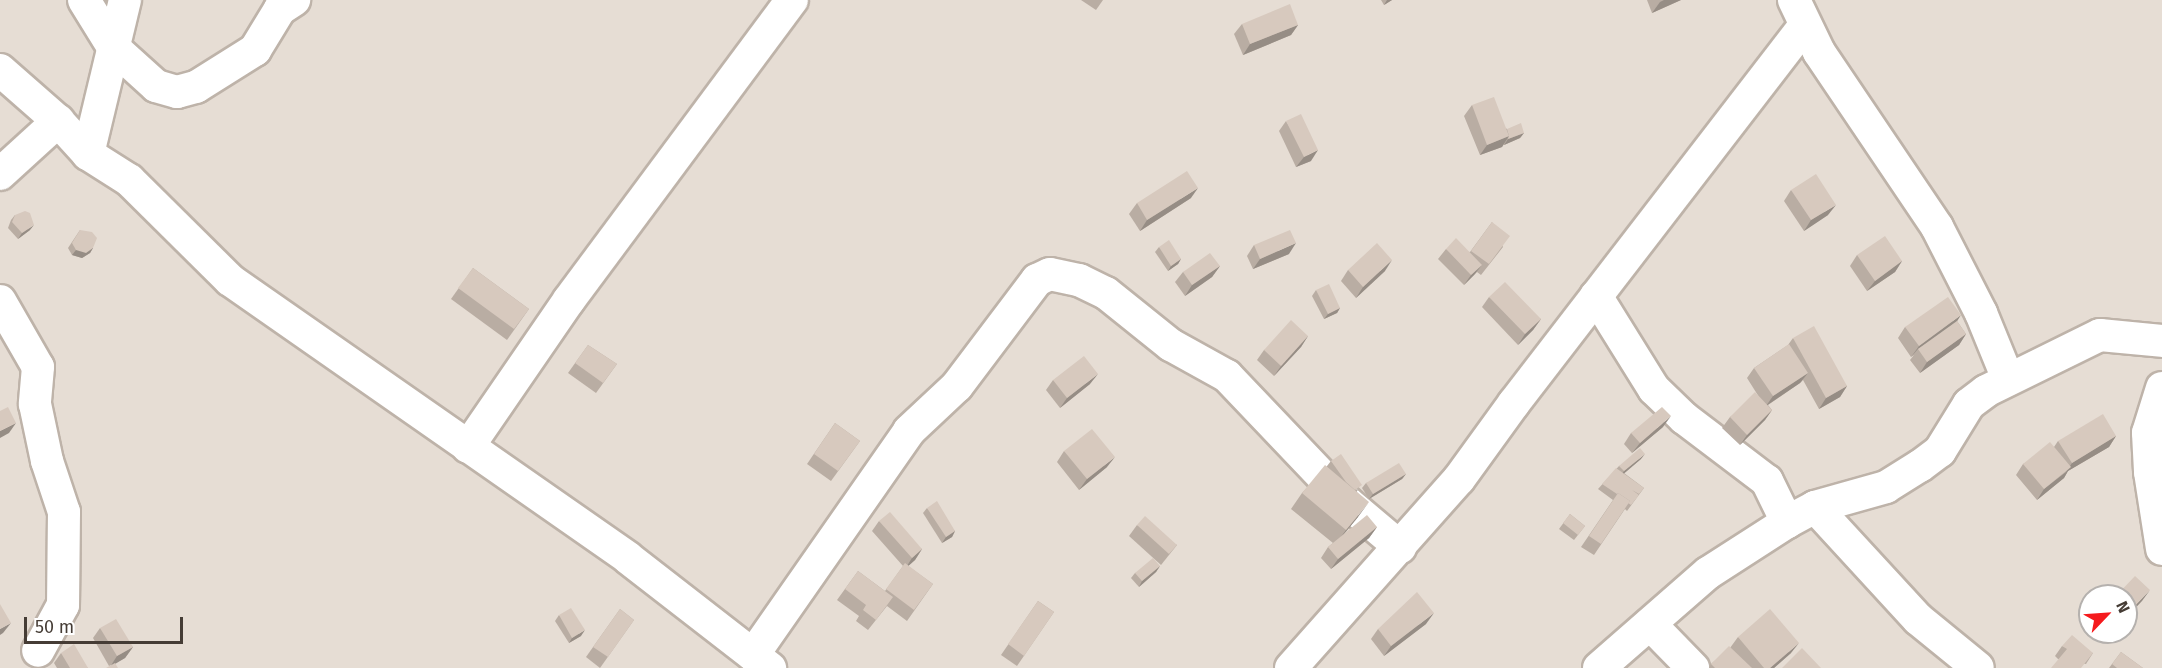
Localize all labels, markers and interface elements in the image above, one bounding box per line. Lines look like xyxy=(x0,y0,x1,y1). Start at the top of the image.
north arrow xyxy=(2078,584,2138,644)
text: N xyxy=(2112,598,2134,616)
scale bar xyxy=(27,605,186,643)
text: 50 m xyxy=(35,616,74,638)

